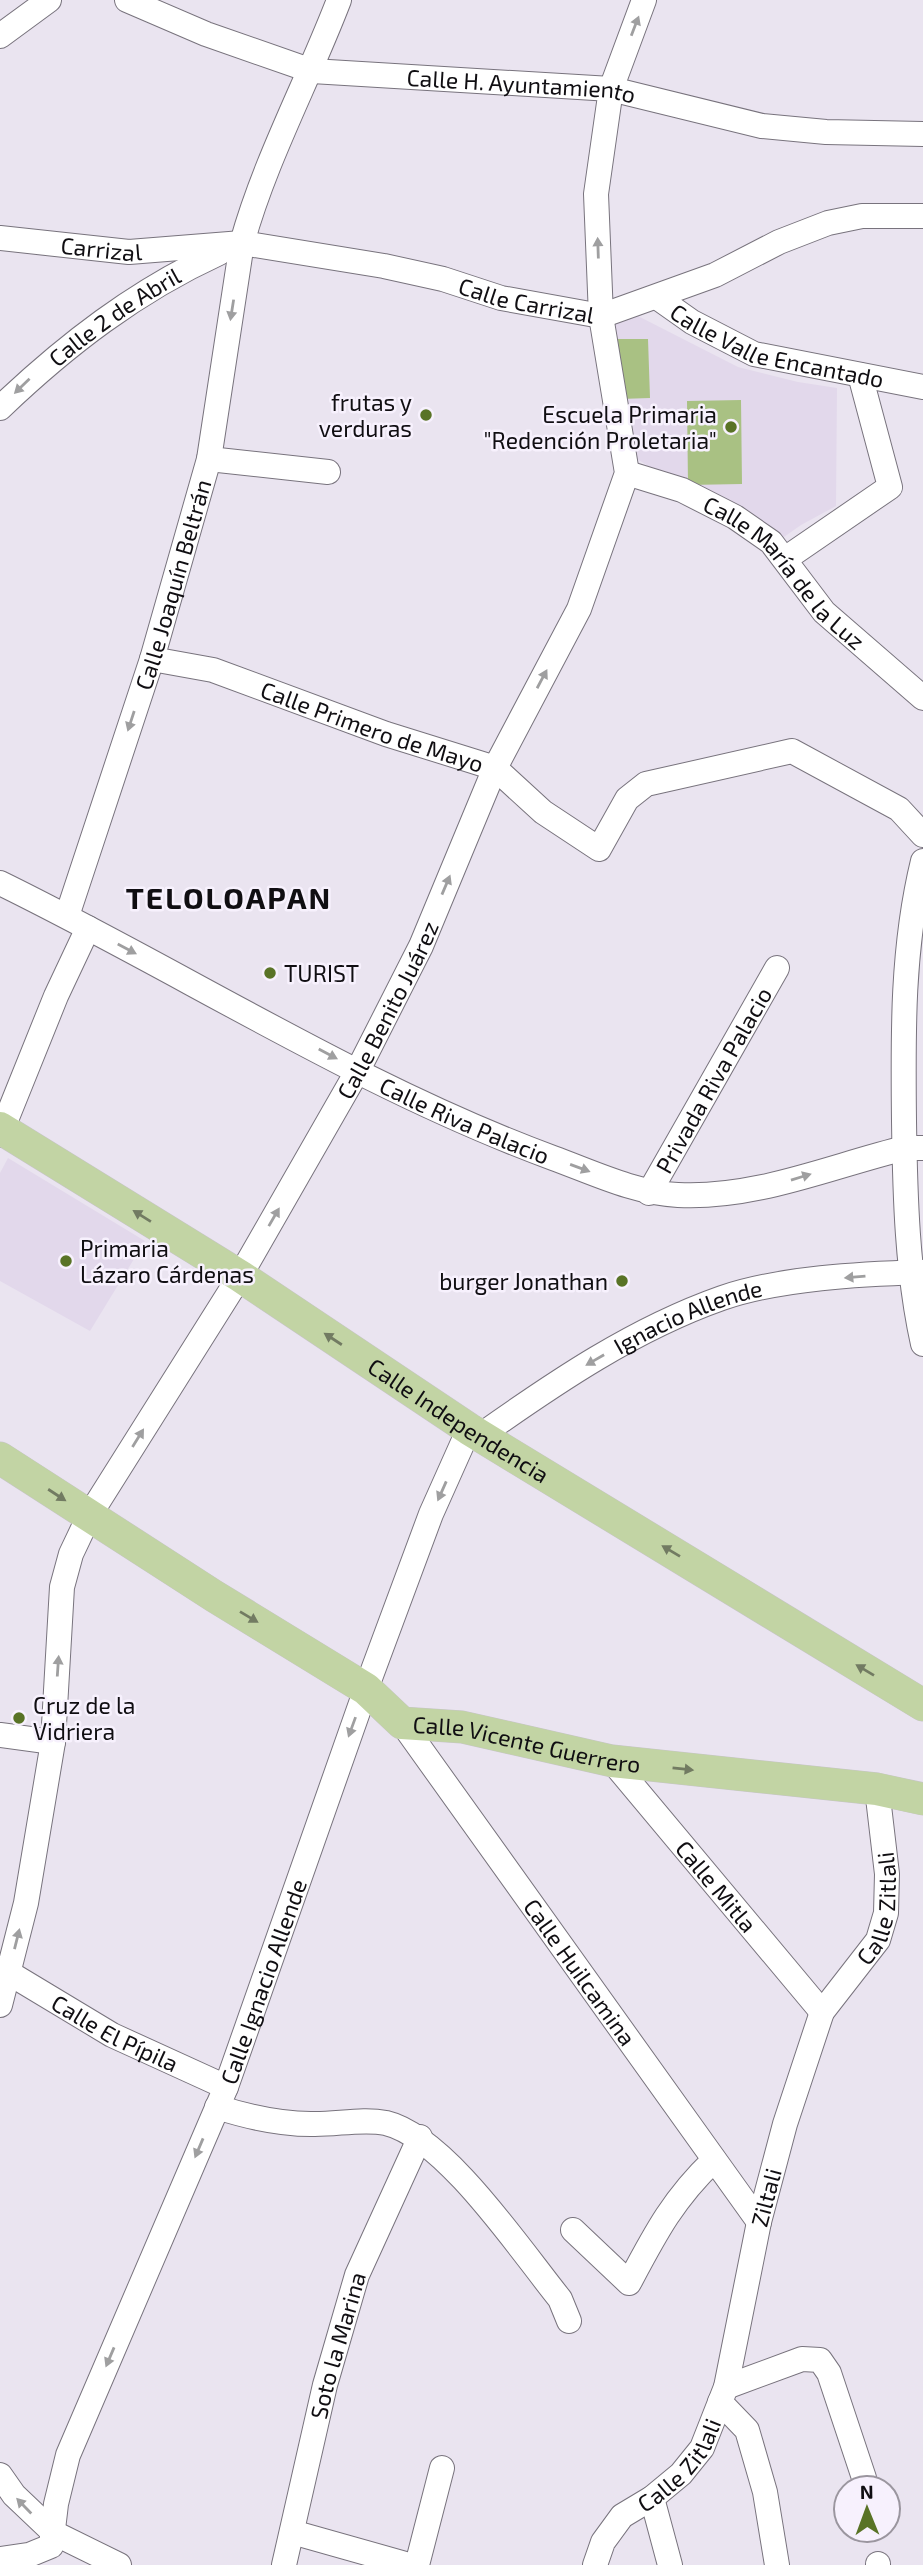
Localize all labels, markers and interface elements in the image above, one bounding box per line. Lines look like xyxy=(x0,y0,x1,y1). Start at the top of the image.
one-way arrow xyxy=(629,16,640,37)
street label: Calle H. Ayuntamiento xyxy=(406,63,639,109)
street label: Carrizal xyxy=(60,231,143,267)
one-way arrow xyxy=(592,237,604,259)
street label: Calle 2 de Abril xyxy=(43,261,185,372)
street label: Calle Carrizal xyxy=(455,271,597,329)
street label: Calle Valle Encantado xyxy=(665,297,886,393)
one-way arrow xyxy=(226,299,237,321)
one-way arrow xyxy=(14,378,31,394)
place label: frutas y verduras xyxy=(319,388,412,442)
place label: Escuela Primaria "Redención Proletaria" xyxy=(483,400,717,454)
marker: frutas y verduras xyxy=(418,407,434,423)
marker: Escuela Primaria "Redención Proletaria" xyxy=(723,419,739,435)
street label: Calle Joaquín Beltrán xyxy=(129,476,217,693)
street label: Calle María de la Luz xyxy=(699,489,871,655)
one-way arrow xyxy=(536,669,548,689)
street label: Calle Primero de Mayo xyxy=(257,675,487,778)
one-way arrow xyxy=(126,710,136,731)
one-way arrow xyxy=(440,875,452,895)
district label: TELOLOAPAN xyxy=(126,879,332,915)
street label: Calle Benito Juárez xyxy=(331,917,444,1104)
one-way arrow xyxy=(117,943,137,954)
place label: TURIST xyxy=(284,959,359,987)
marker: TURIST xyxy=(262,965,278,981)
street label: Privada Riva Palacio xyxy=(649,982,777,1178)
one-way arrow xyxy=(318,1049,338,1060)
street label: Calle Riva Palacio xyxy=(375,1071,553,1169)
one-way arrow xyxy=(569,1162,590,1173)
one-way arrow xyxy=(791,1171,812,1182)
one-way arrow xyxy=(267,1207,279,1227)
one-way arrow xyxy=(132,1209,151,1222)
place label: Primaria Lázaro Cárdenas xyxy=(80,1234,254,1288)
marker: Primaria Lázaro Cárdenas xyxy=(58,1253,74,1269)
place label: burger Jonathan xyxy=(439,1267,608,1295)
one-way arrow xyxy=(844,1272,866,1283)
marker: burger Jonathan xyxy=(614,1273,630,1289)
street label: Ignacio Allende xyxy=(609,1274,765,1360)
one-way arrow xyxy=(323,1333,342,1346)
street label: Calle Independencia xyxy=(363,1352,554,1488)
one-way arrow xyxy=(585,1354,604,1366)
one-way arrow xyxy=(132,1428,145,1447)
one-way arrow xyxy=(436,1481,447,1502)
one-way arrow xyxy=(48,1488,66,1502)
one-way arrow xyxy=(661,1545,680,1558)
one-way arrow xyxy=(239,1611,259,1624)
one-way arrow xyxy=(53,1655,64,1677)
one-way arrow xyxy=(855,1663,874,1676)
place label: Cruz de la Vidriera xyxy=(33,1691,135,1745)
marker: Cruz de la Vidriera xyxy=(11,1710,27,1726)
street label: Calle Vicente Guerrero xyxy=(412,1710,642,1778)
one-way arrow xyxy=(346,1716,357,1737)
one-way arrow xyxy=(673,1763,695,1774)
street label: Calle Mitla xyxy=(670,1834,763,1938)
street label: Calle Zitlali xyxy=(850,1850,901,1970)
street label: Calle Ignacio Allende xyxy=(214,1875,312,2088)
street label: Calle Huilcamina xyxy=(518,1893,642,2051)
one-way arrow xyxy=(12,1928,23,1950)
street label: Calle El Pípila xyxy=(47,1988,183,2077)
one-way arrow xyxy=(193,2138,205,2158)
street label: Ziltali xyxy=(744,2165,787,2230)
street label: Soto la Marina xyxy=(304,2269,371,2422)
one-way arrow xyxy=(104,2347,115,2368)
street label: Calle Zitlali xyxy=(632,2414,726,2518)
north arrow xyxy=(832,2474,902,2544)
text: N xyxy=(860,2480,874,2503)
one-way arrow xyxy=(17,2498,33,2515)

